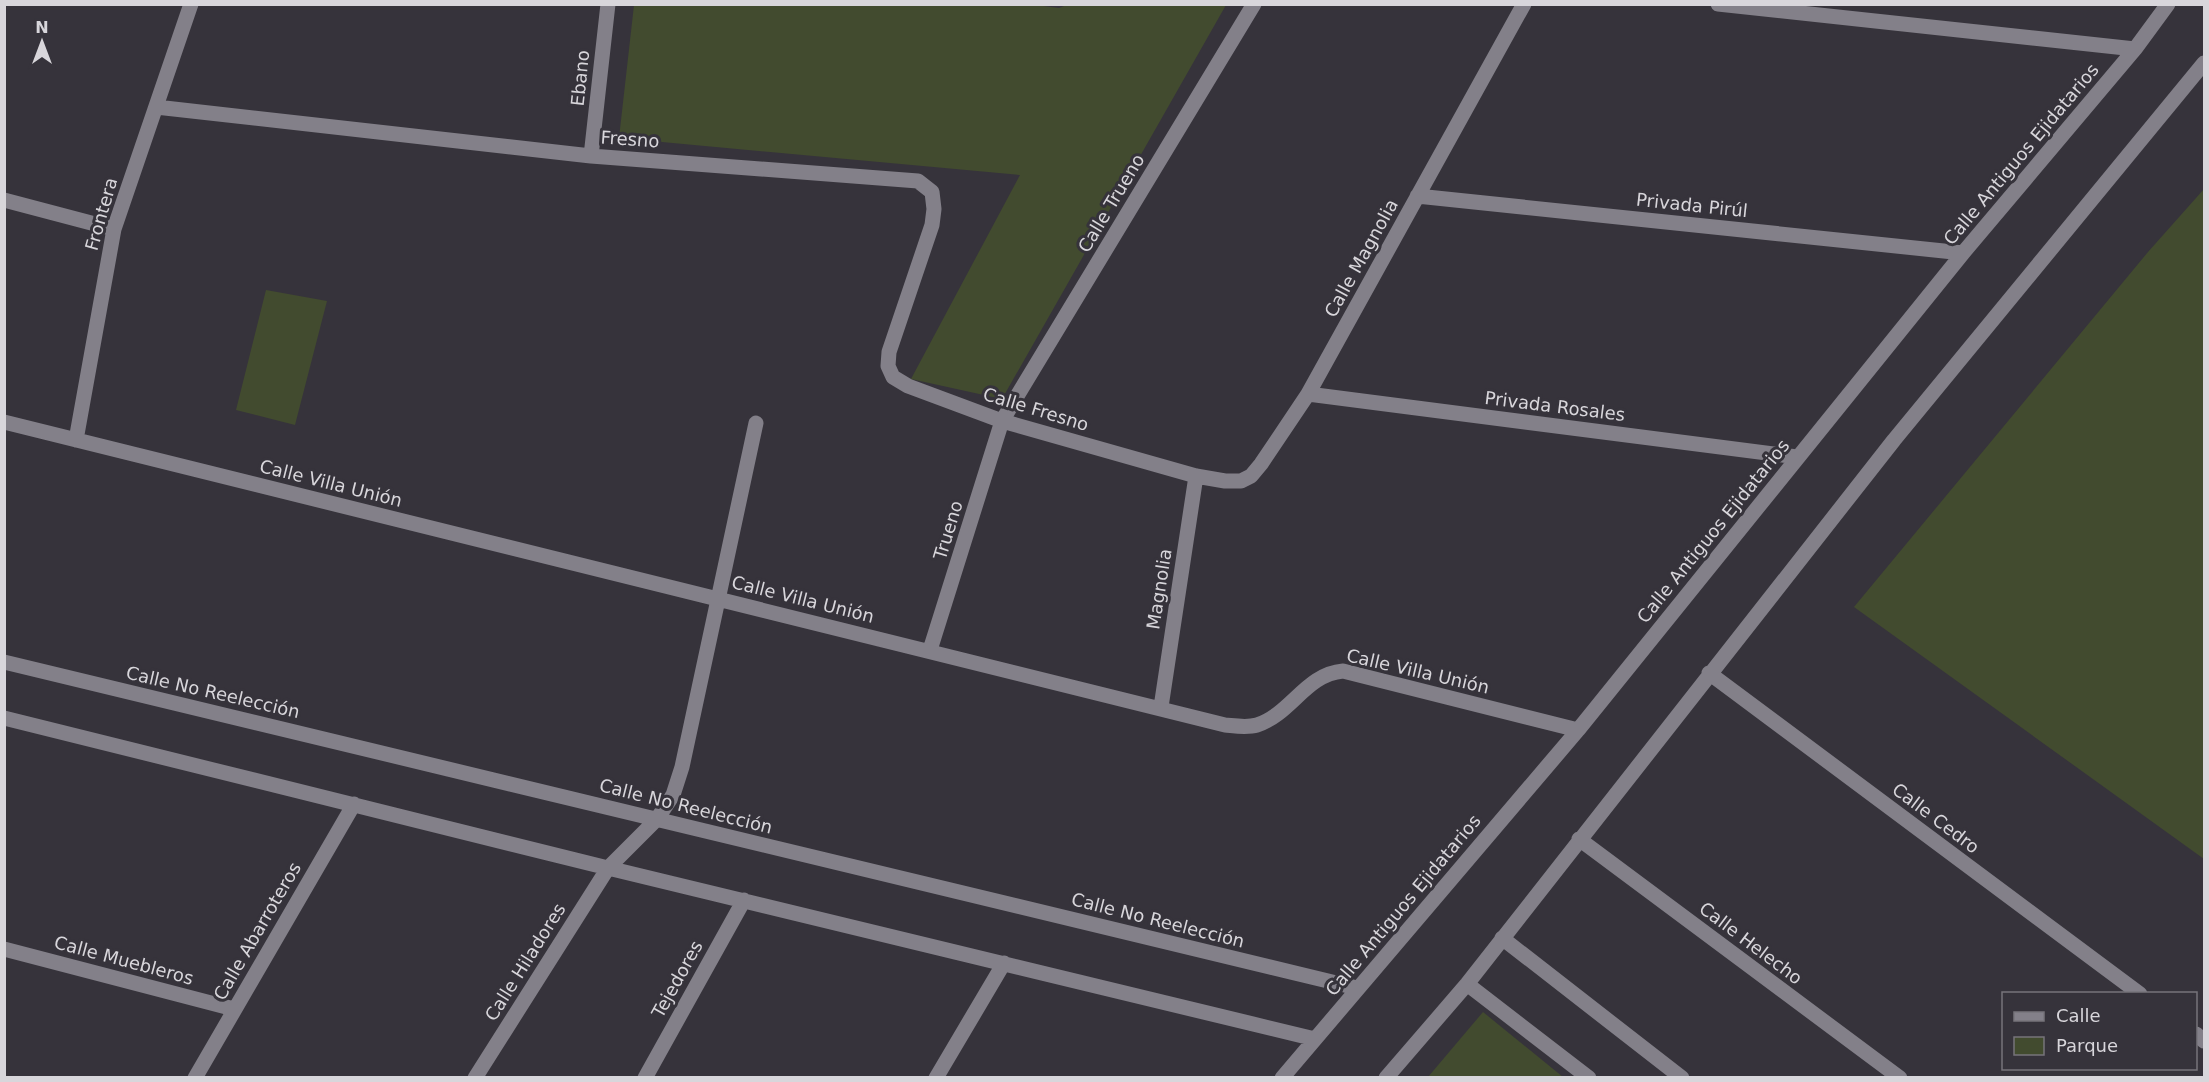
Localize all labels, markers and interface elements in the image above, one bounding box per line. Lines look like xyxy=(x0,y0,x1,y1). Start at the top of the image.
north arrow xyxy=(12,12,72,72)
text: N xyxy=(35,18,49,37)
street label: Ebano xyxy=(567,49,593,107)
street label: Calle Antiguos Ejidatarios xyxy=(1939,59,2103,249)
street label: Fresno xyxy=(600,126,660,152)
street label: Calle Trueno xyxy=(1073,150,1149,256)
street label: Frontera xyxy=(81,175,121,253)
street label: Privada Pirúl xyxy=(1635,189,1749,221)
street label: Calle Magnolia xyxy=(1320,195,1402,321)
street label: Calle Fresno xyxy=(981,383,1091,435)
street label: Privada Rosales xyxy=(1484,387,1626,425)
street label: Calle Antiguos Ejidatarios xyxy=(1633,435,1793,627)
street label: Calle Villa Unión xyxy=(258,455,404,511)
street label: Trueno xyxy=(929,498,967,563)
street label: Magnolia xyxy=(1142,547,1176,631)
street label: Calle Villa Unión xyxy=(730,571,876,627)
street label: Calle Villa Unión xyxy=(1344,644,1492,698)
street label: Calle No Reelección xyxy=(124,662,302,722)
street label: Calle No Reelección xyxy=(597,774,775,838)
street label: Calle Cedro xyxy=(1888,778,1984,858)
street label: Calle Antiguos Ejidatarios xyxy=(1321,810,1485,1000)
street label: Calle Abarroteros xyxy=(209,858,305,1004)
street label: Calle No Reelección xyxy=(1069,888,1247,952)
street label: Calle Helecho xyxy=(1695,897,1807,989)
street label: Calle Hiladores xyxy=(480,899,570,1025)
street label: Calle Muebleros xyxy=(52,931,196,989)
street label: Tejedores xyxy=(647,937,707,1022)
legend xyxy=(2002,992,2197,1070)
text: Calle xyxy=(2056,1005,2101,1026)
text: Parque xyxy=(2056,1035,2118,1056)

